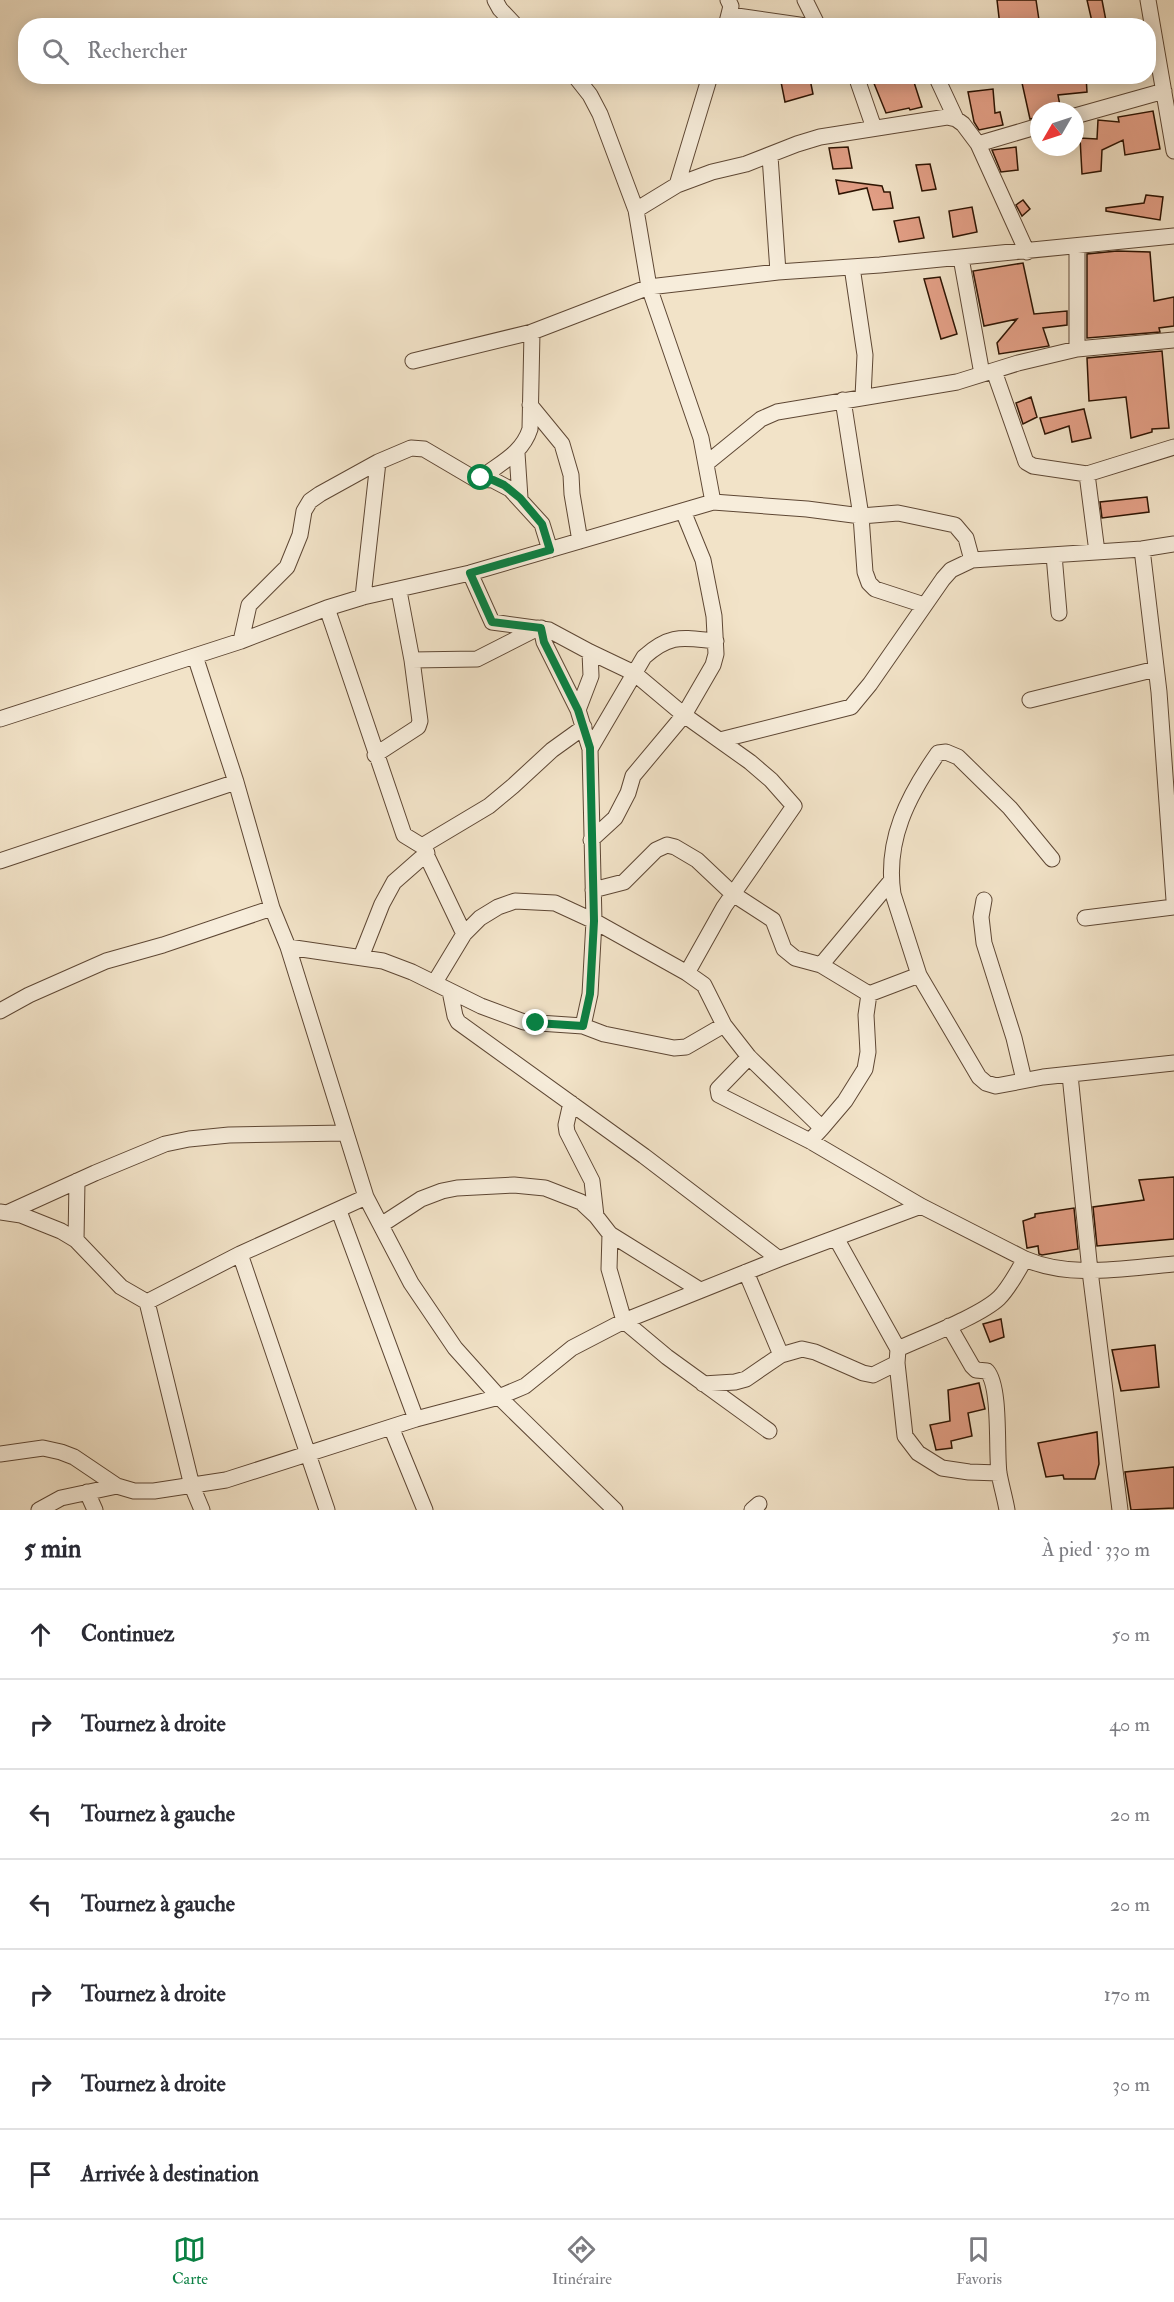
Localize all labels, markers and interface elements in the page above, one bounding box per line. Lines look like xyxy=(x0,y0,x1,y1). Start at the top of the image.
search box xyxy=(18,18,1156,84)
icon: search xyxy=(39,35,72,68)
text: Rechercher xyxy=(87,37,187,65)
north arrow xyxy=(1030,102,1084,156)
route start xyxy=(467,464,493,490)
route end xyxy=(522,1009,548,1035)
text: 5 min xyxy=(24,1533,81,1565)
text: À pied · 330 m xyxy=(1042,1537,1150,1562)
icon: ahead xyxy=(24,1618,57,1651)
text: Continuez xyxy=(81,1620,174,1648)
text: 50 m xyxy=(1111,1622,1150,1647)
icon: right xyxy=(24,1708,57,1741)
text: Tournez à droite xyxy=(81,1710,226,1738)
text: 40 m xyxy=(1109,1712,1150,1737)
icon: left xyxy=(24,1798,57,1831)
text: Tournez à gauche xyxy=(81,1800,235,1828)
text: 20 m xyxy=(1110,1802,1150,1827)
icon: left xyxy=(24,1888,57,1921)
text: Tournez à gauche xyxy=(81,1890,235,1918)
text: 20 m xyxy=(1110,1892,1150,1917)
icon: right xyxy=(24,1978,57,2011)
text: Tournez à droite xyxy=(81,1980,226,2008)
text: 170 m xyxy=(1104,1982,1150,2007)
icon: right xyxy=(24,2068,57,2101)
text: Tournez à droite xyxy=(81,2070,226,2098)
text: 30 m xyxy=(1112,2072,1150,2097)
icon: arrive xyxy=(24,2158,57,2191)
text: Arrivée à destination xyxy=(81,2160,259,2188)
tab: Carte xyxy=(172,2233,208,2289)
tab: Itinéraire xyxy=(552,2233,612,2289)
tab: Favoris xyxy=(956,2233,1002,2289)

